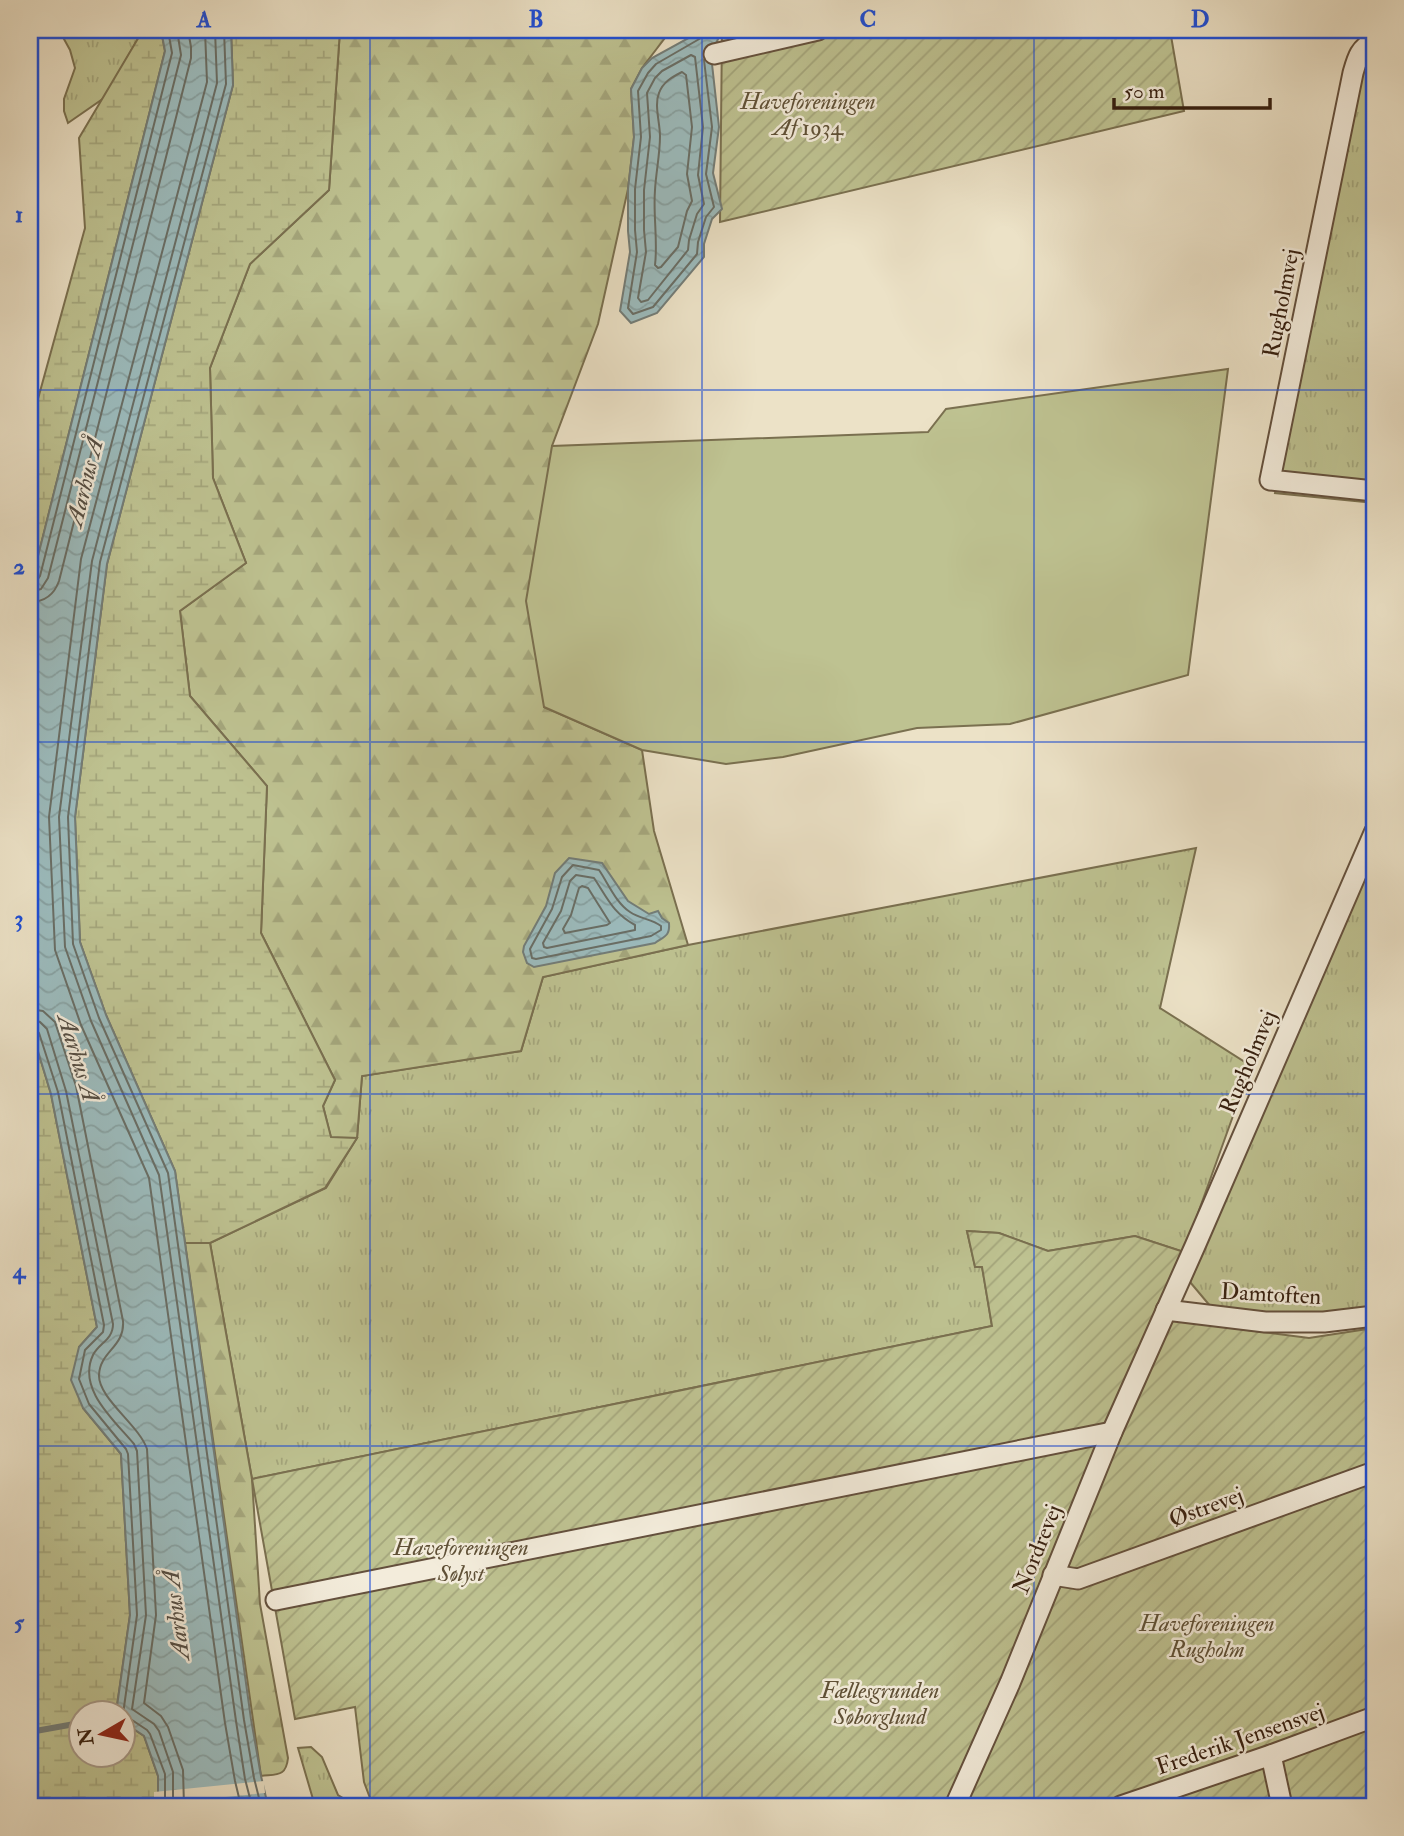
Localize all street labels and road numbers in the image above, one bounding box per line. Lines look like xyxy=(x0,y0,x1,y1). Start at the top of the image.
street label: Rugholmvej xyxy=(1256,246,1306,360)
street label: Rugholmvej xyxy=(1213,1005,1283,1119)
street label: Damtoften xyxy=(1220,1277,1322,1311)
street label: Østrevej xyxy=(1165,1480,1247,1534)
street label: Nordrevej xyxy=(1006,1500,1068,1598)
street label: Frederik Jensensvej xyxy=(1152,1697,1328,1781)

